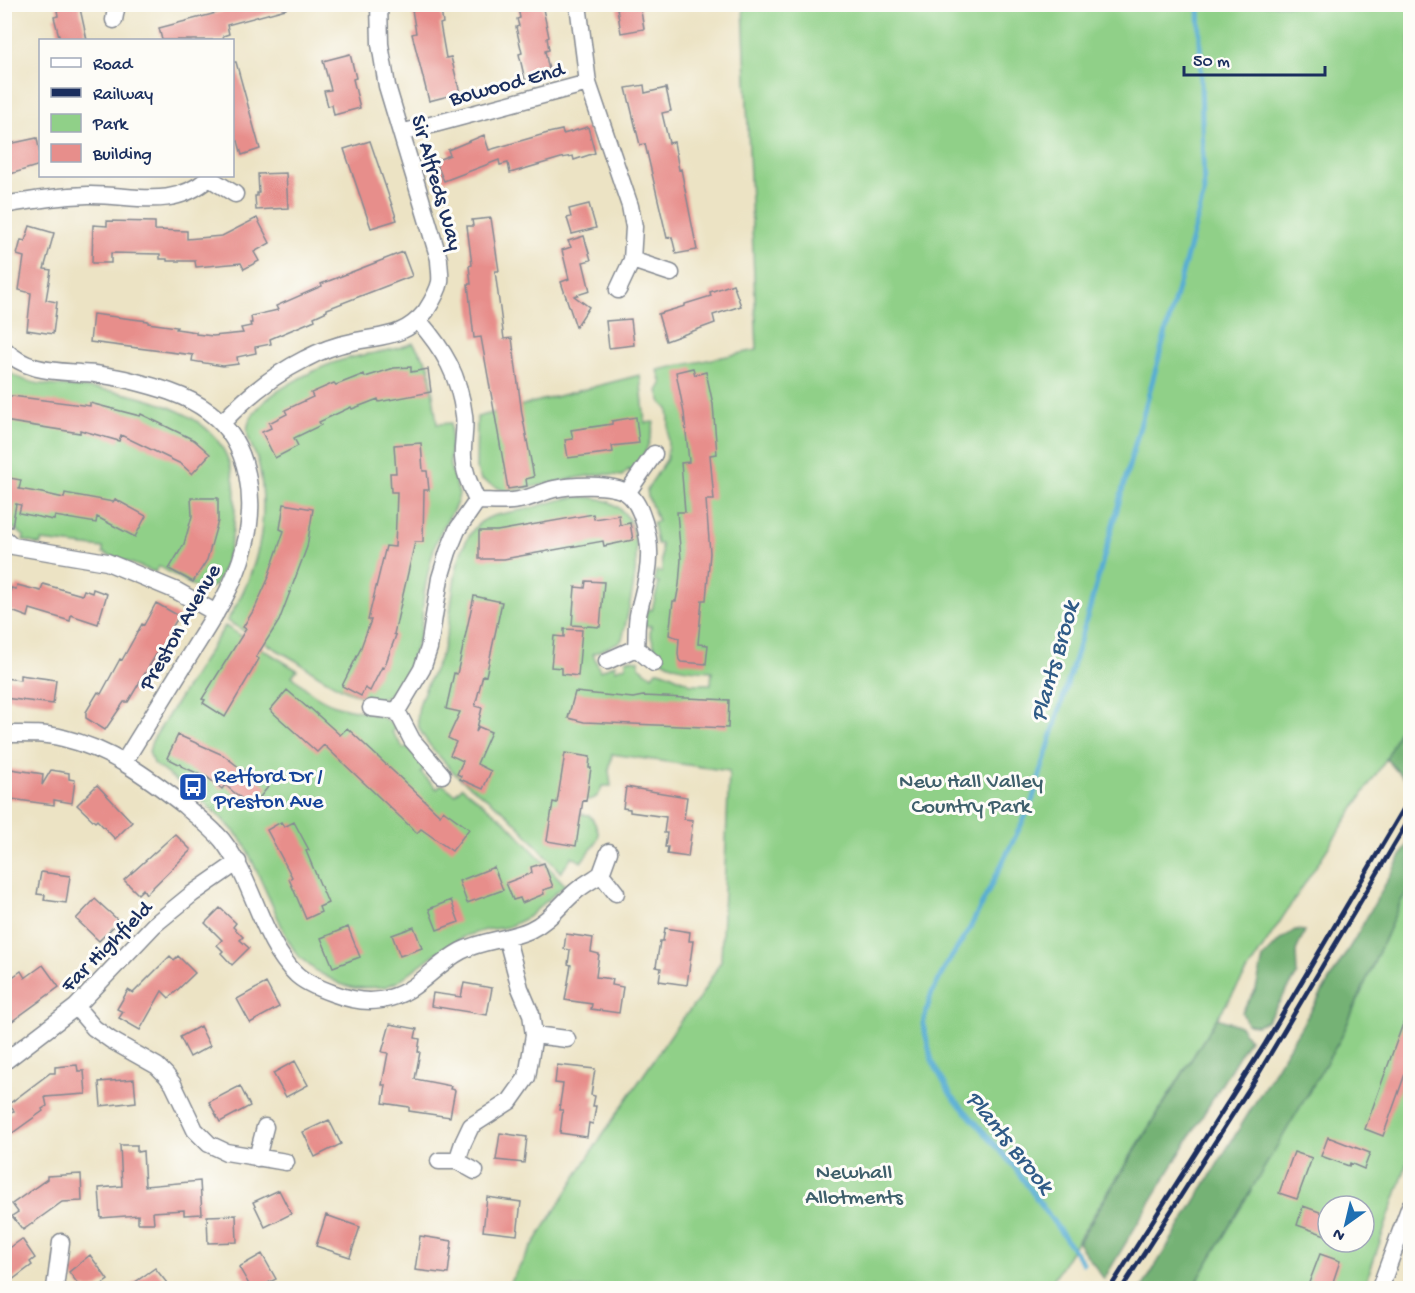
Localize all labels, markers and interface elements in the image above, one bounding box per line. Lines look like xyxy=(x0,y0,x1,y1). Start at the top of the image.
legend xyxy=(39,39,234,177)
scale bar xyxy=(1184,39,1325,77)
text: 50 m xyxy=(1193,52,1230,73)
text: Road xyxy=(93,55,134,76)
street label: Bowood End xyxy=(446,58,569,114)
text: Railway xyxy=(93,85,153,106)
street label: Sir Alfreds Way xyxy=(403,112,467,254)
text: Park xyxy=(92,115,129,136)
text: Building xyxy=(92,145,152,166)
street label: Preston Avenue xyxy=(134,560,228,697)
water label: Plants Brook xyxy=(1025,596,1088,726)
place label: Retford Dr / Preston Ave xyxy=(213,765,324,816)
park label: New Hall Valley Country Park xyxy=(899,770,1043,821)
bus stop icon: Retford Dr / Preston Ave xyxy=(177,771,209,803)
street label: Far Highfield xyxy=(56,895,160,1000)
water label: Plants Brook xyxy=(958,1086,1060,1202)
park label: Newhall Allotments xyxy=(805,1161,904,1212)
north arrow xyxy=(1316,1194,1376,1254)
text: N xyxy=(1329,1222,1349,1244)

